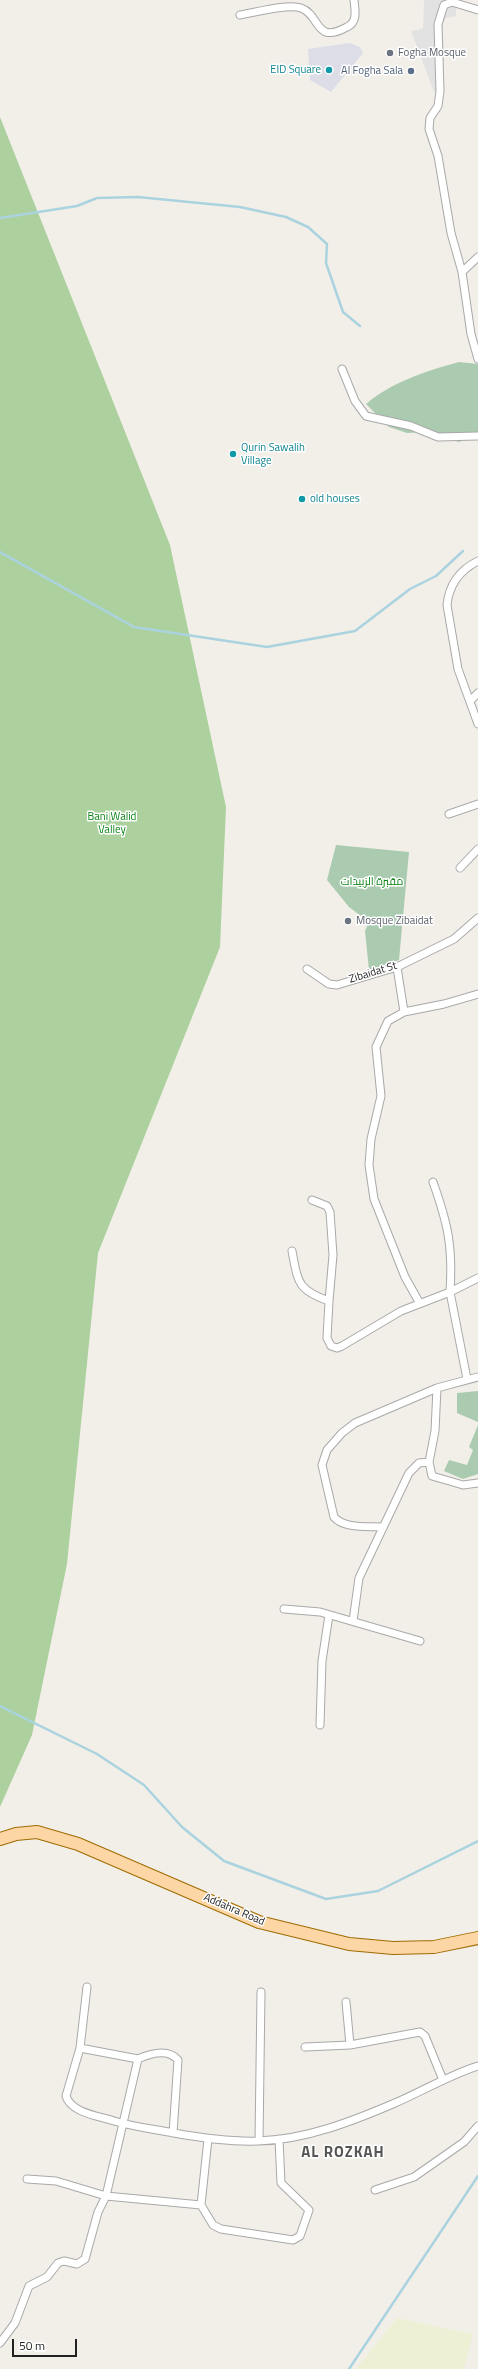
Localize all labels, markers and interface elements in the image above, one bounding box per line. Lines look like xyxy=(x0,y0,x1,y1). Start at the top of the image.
place label: Fogha Mosque xyxy=(398,46,466,60)
marker: Fogha Mosque xyxy=(385,48,395,58)
place label: EID Square xyxy=(270,63,321,77)
place label: Al Fogha Sala xyxy=(341,64,403,78)
marker: EID Square xyxy=(324,65,334,75)
marker: Al Fogha Sala xyxy=(406,66,416,76)
place label: Qurin Sawalih Village xyxy=(241,441,305,467)
marker: Qurin Sawalih Village xyxy=(228,449,238,459)
place label: old houses xyxy=(310,492,360,506)
marker: old houses xyxy=(297,494,307,504)
park label: Bani Walid Valley xyxy=(88,810,136,836)
park label: مقبرة الزبيدات xyxy=(341,875,403,889)
place label: Mosque Zibaidat xyxy=(356,914,433,928)
marker: Mosque Zibaidat xyxy=(343,916,353,926)
street label: Zibaidat St xyxy=(347,959,399,987)
street label: Addahra Road xyxy=(201,1891,267,1929)
district label: AL ROZKAH xyxy=(301,2144,385,2162)
scale bar xyxy=(14,2331,79,2357)
text: 50 m xyxy=(19,2336,45,2355)

